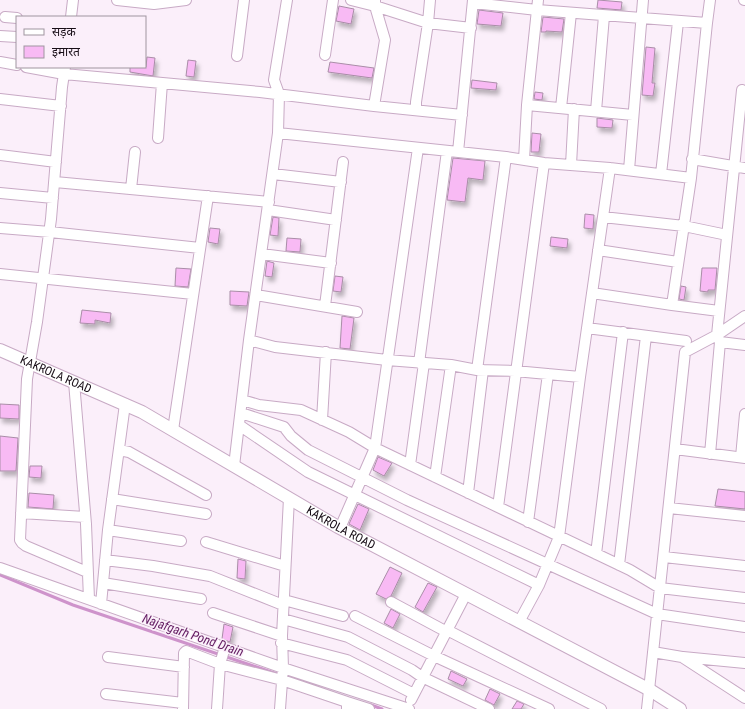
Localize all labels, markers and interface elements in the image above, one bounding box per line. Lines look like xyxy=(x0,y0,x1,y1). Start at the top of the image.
legend xyxy=(16,16,146,68)
text: सड़क xyxy=(52,25,77,39)
text: इमारत xyxy=(52,45,81,59)
street label: KAKROLA ROAD xyxy=(18,353,94,396)
street label: KAKROLA ROAD xyxy=(304,503,378,552)
water label: Najafgarh Pond Drain xyxy=(140,611,246,659)

